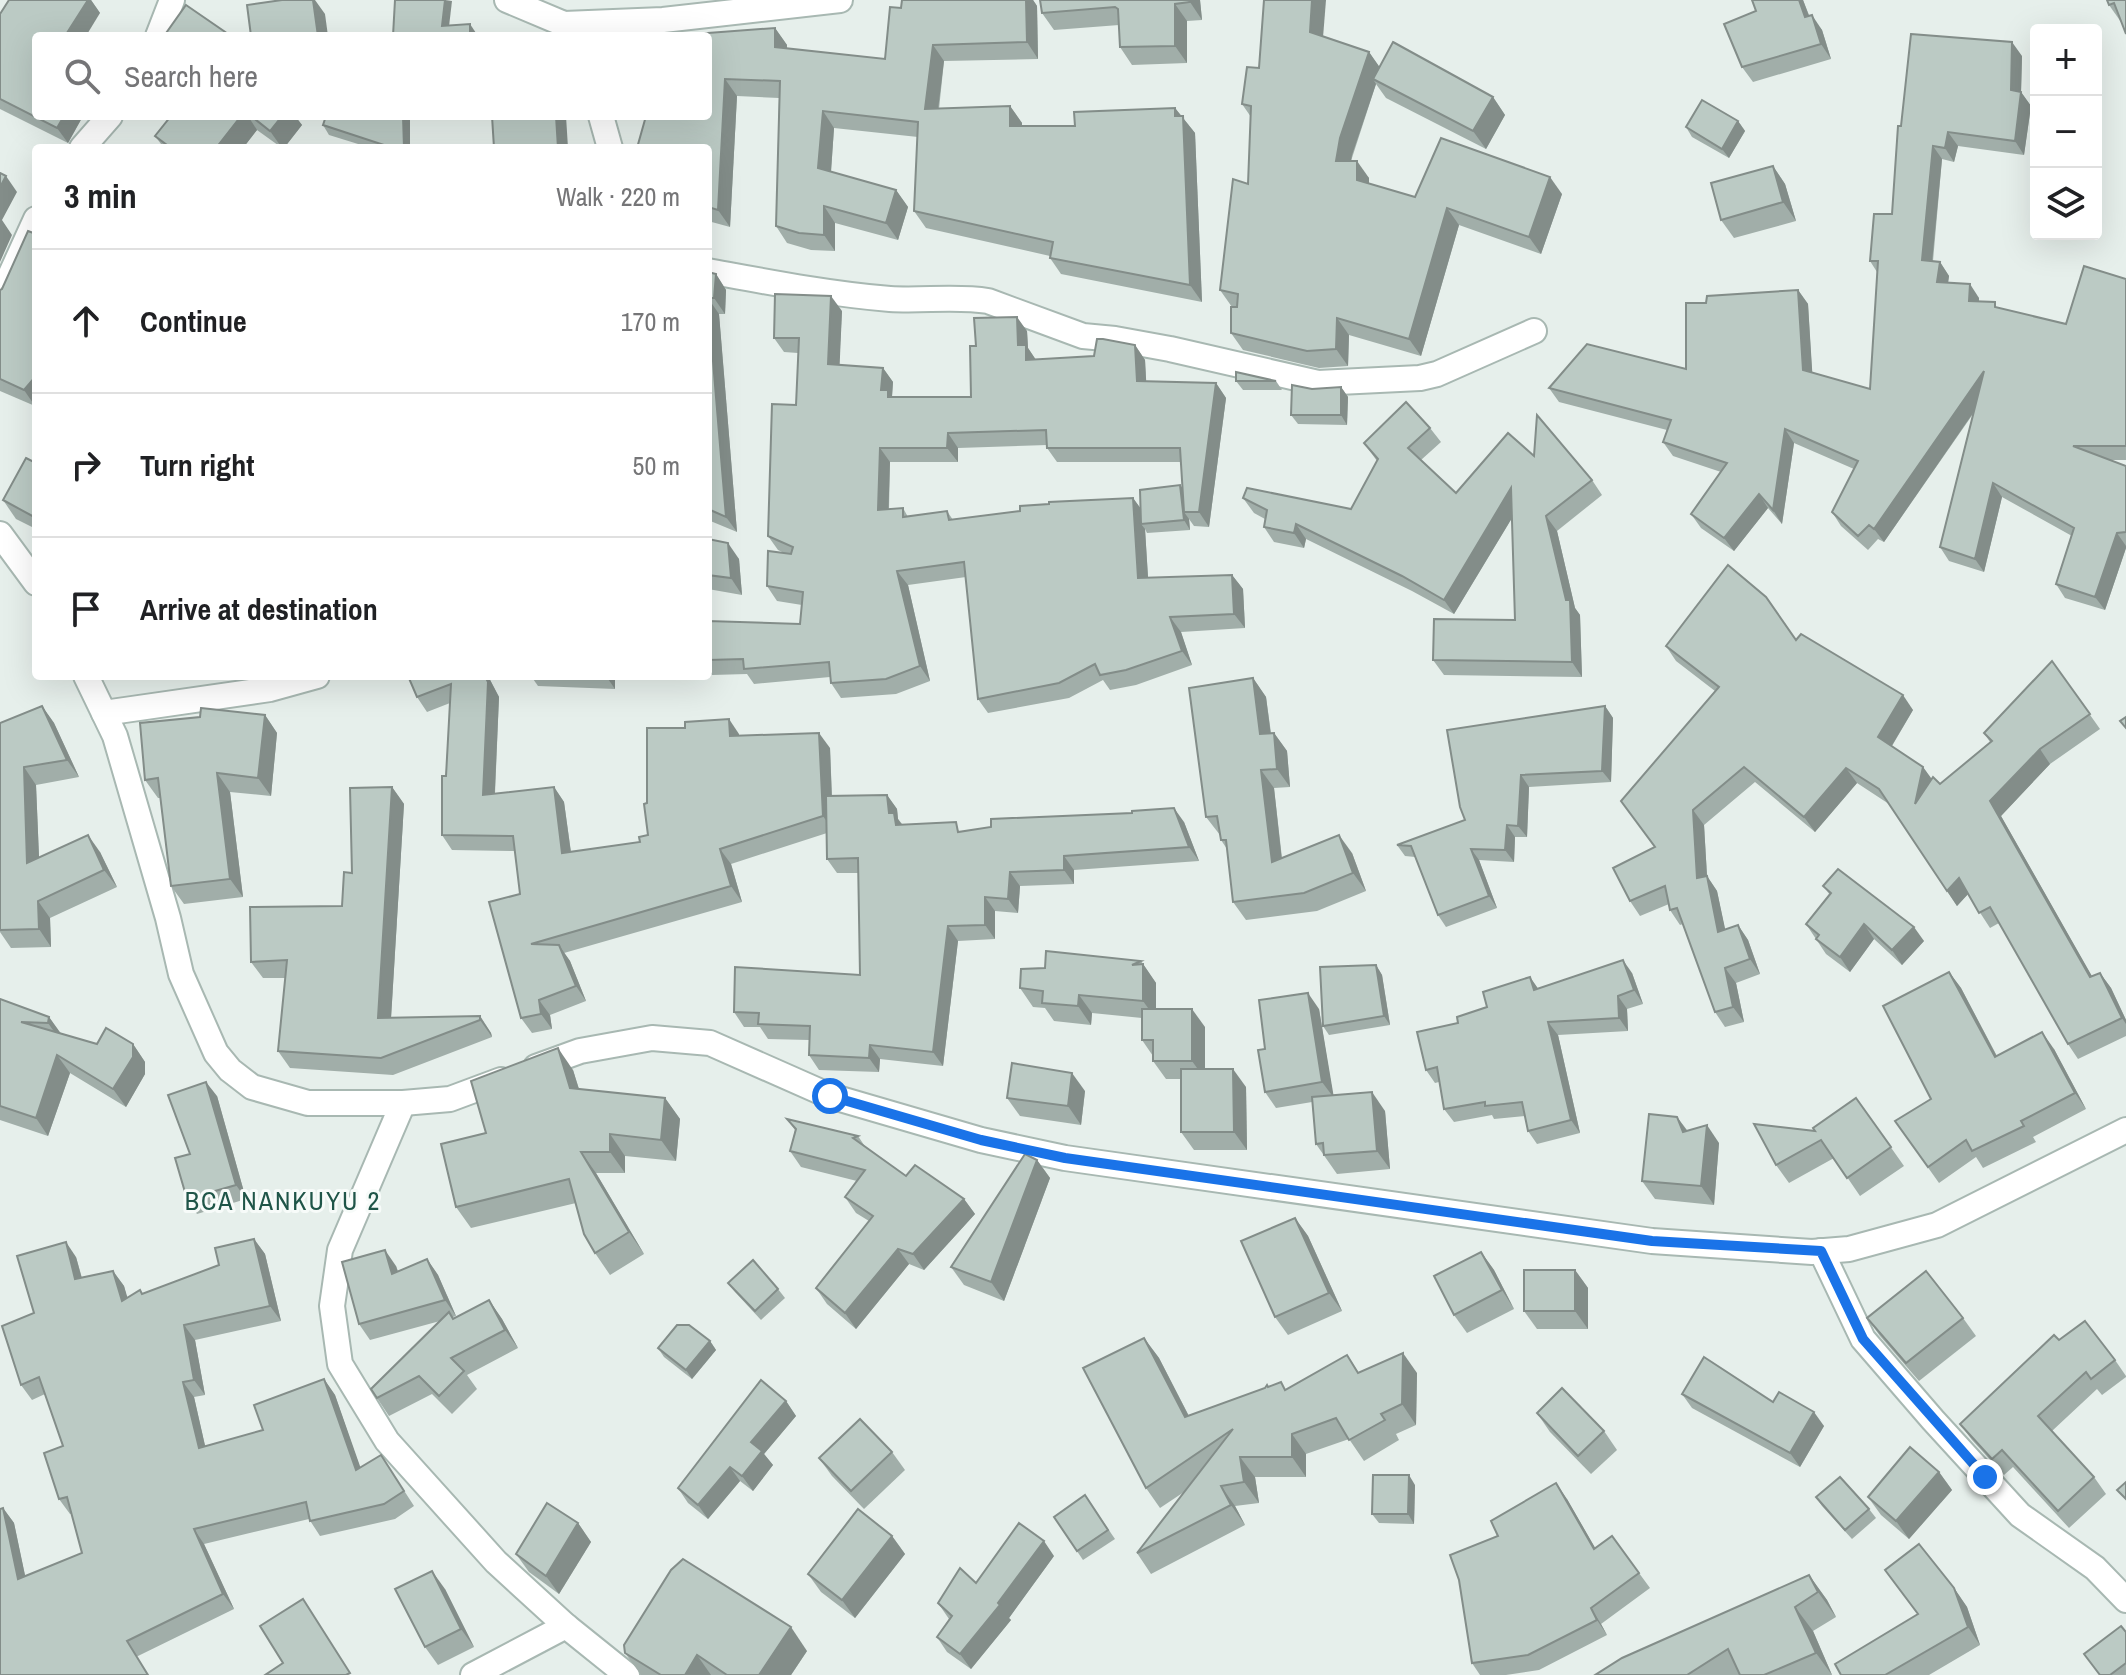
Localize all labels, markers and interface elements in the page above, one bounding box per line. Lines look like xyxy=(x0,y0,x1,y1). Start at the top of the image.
map controls xyxy=(2030,24,2102,240)
button: + xyxy=(2030,24,2102,96)
search box xyxy=(32,32,712,120)
icon: search xyxy=(60,54,104,98)
text: Search here xyxy=(124,56,258,96)
button: − xyxy=(2030,96,2102,168)
button: layers xyxy=(2030,168,2102,240)
text: 3 min xyxy=(64,173,137,219)
text: Walk · 220 m xyxy=(556,179,680,214)
icon: ahead xyxy=(64,299,108,343)
text: Continue xyxy=(140,301,247,341)
text: 170 m xyxy=(621,304,680,339)
icon: right xyxy=(64,443,108,487)
text: Turn right xyxy=(140,445,254,485)
text: 50 m xyxy=(633,448,680,483)
icon: arrive xyxy=(64,587,108,631)
text: Arrive at destination xyxy=(140,589,378,629)
route start xyxy=(812,1078,848,1114)
district label: BCA NANKUYU 2 xyxy=(185,1183,381,1218)
route end xyxy=(1967,1459,2003,1495)

